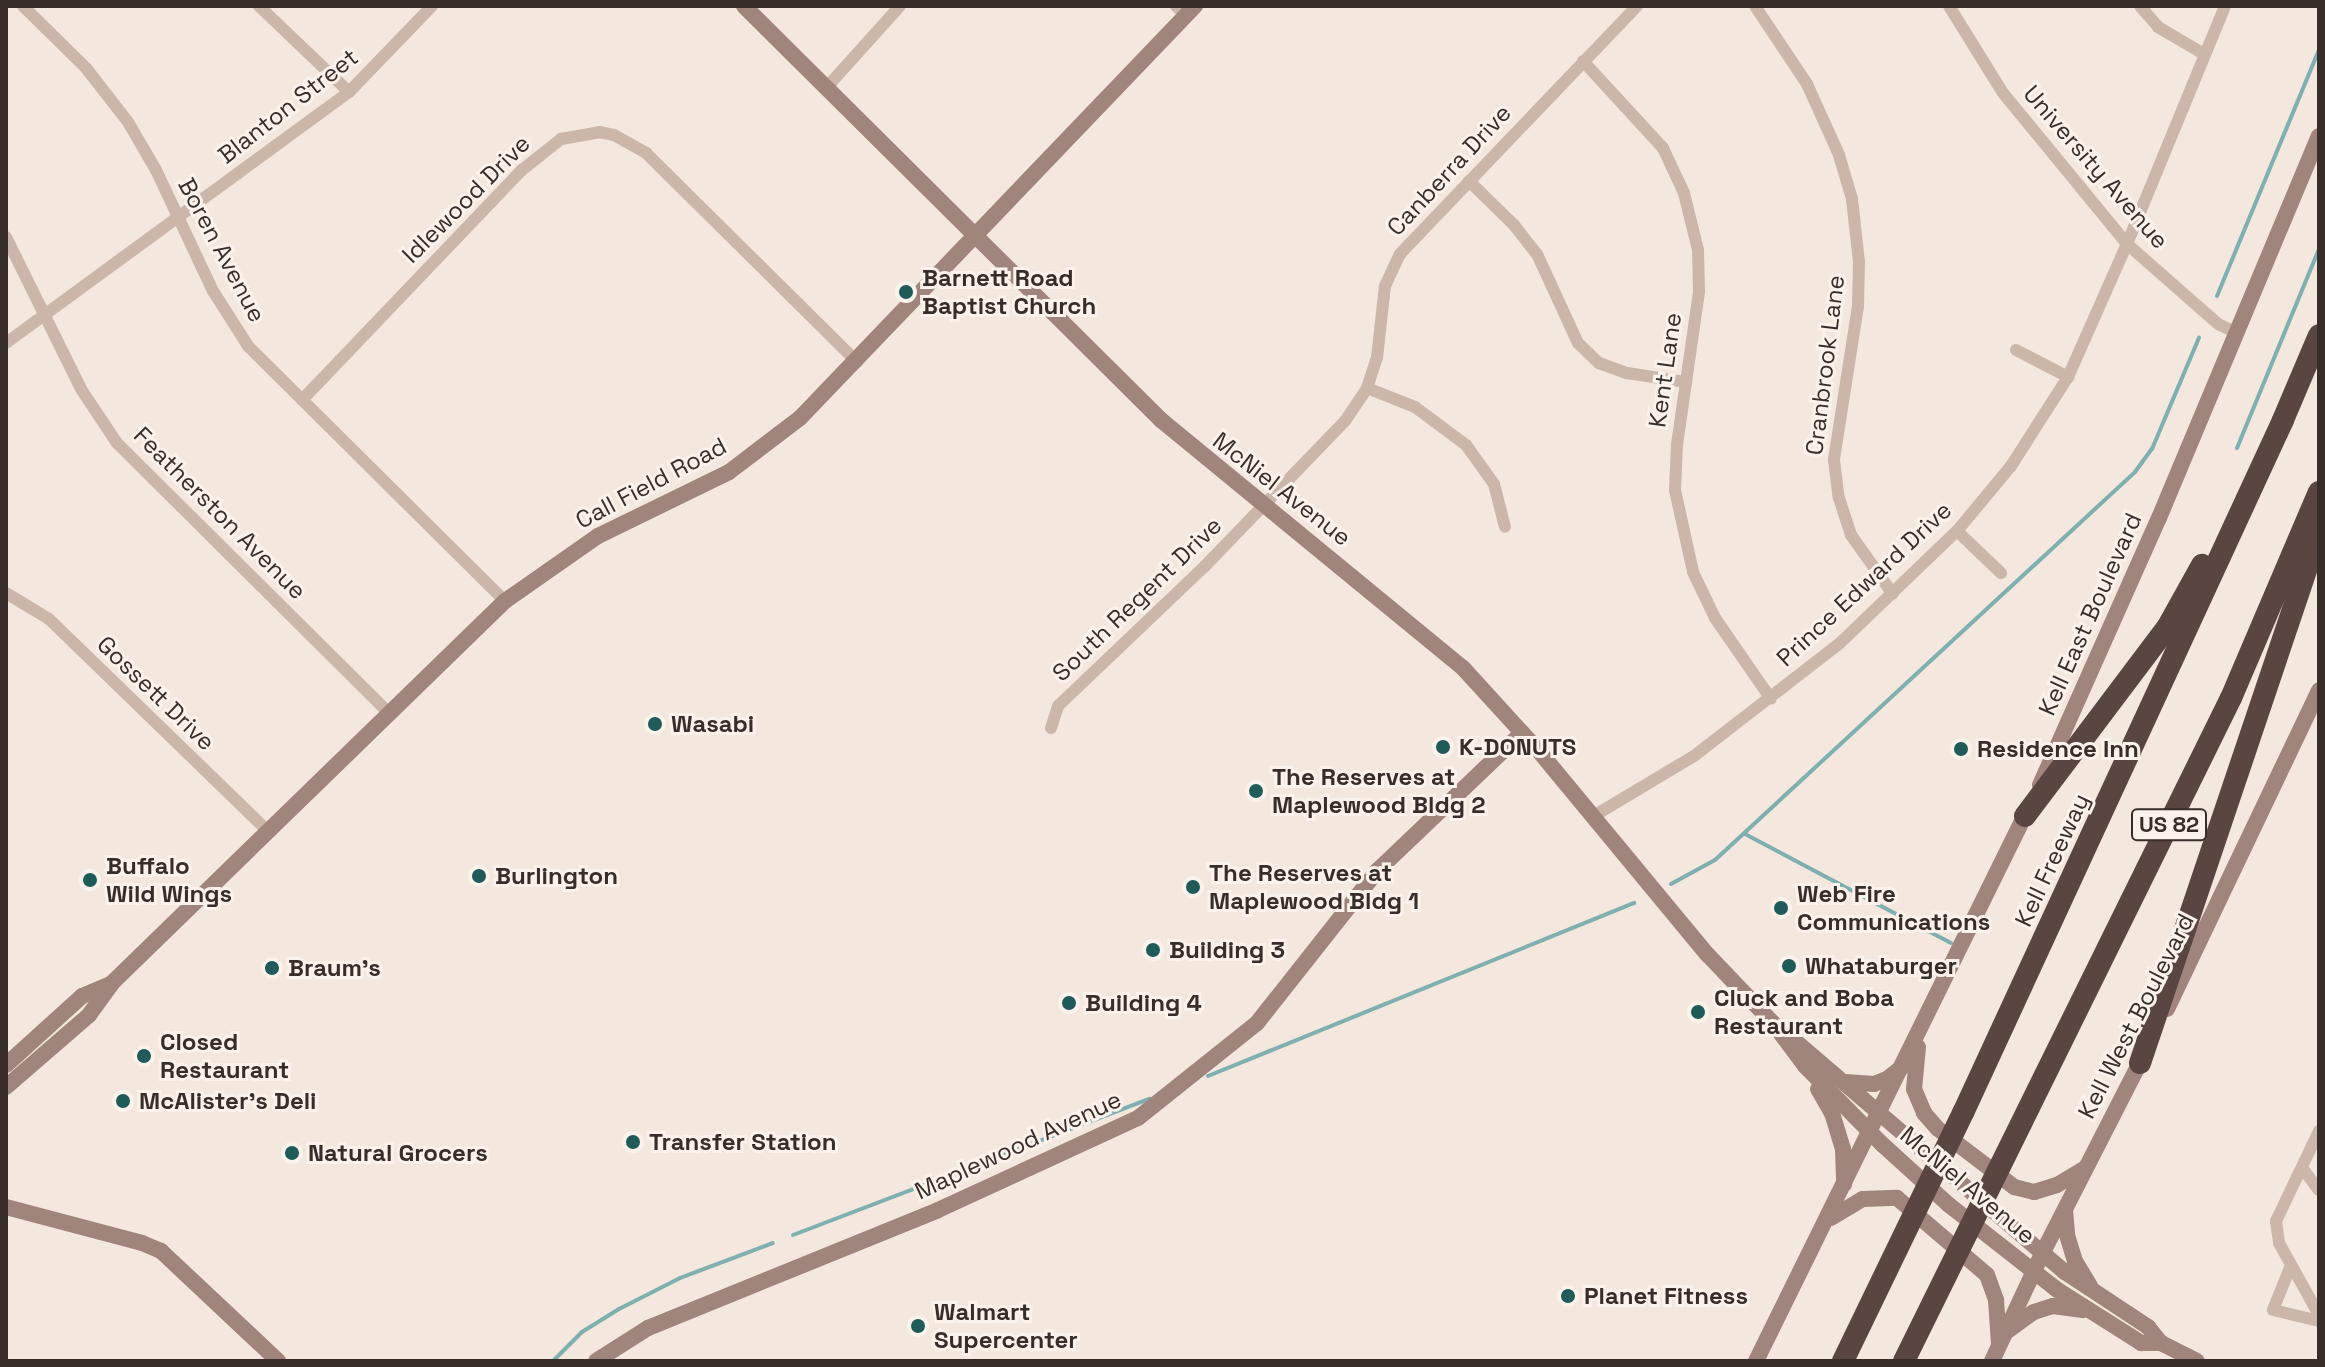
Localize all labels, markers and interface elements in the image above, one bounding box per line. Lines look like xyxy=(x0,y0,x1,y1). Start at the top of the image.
street label: Blanton Street xyxy=(212,42,364,170)
street label: University Avenue xyxy=(2017,79,2175,255)
street label: Canberra Drive xyxy=(1381,98,1517,242)
street label: Idlewood Drive xyxy=(396,129,536,269)
street label: Boren Avenue xyxy=(172,173,272,327)
place label: Barnett Road Baptist Church xyxy=(922,264,1096,320)
street label: Cranbrook Lane xyxy=(1800,273,1850,457)
marker: Barnett Road Baptist Church xyxy=(897,283,915,301)
street label: Kent Lane xyxy=(1643,311,1687,429)
street label: Featherston Avenue xyxy=(128,421,312,605)
street label: McNiel Avenue xyxy=(1207,426,1357,552)
street label: Call Field Road xyxy=(571,431,731,535)
street label: Prince Edward Drive xyxy=(1771,496,1957,672)
street label: Kell East Boulevard xyxy=(2032,508,2148,720)
street label: South Regent Drive xyxy=(1046,511,1228,687)
street label: Gossett Drive xyxy=(91,630,221,756)
place label: Wasabi xyxy=(671,710,754,738)
marker: Wasabi xyxy=(646,715,664,733)
place label: K-DONUTS xyxy=(1459,733,1576,761)
place label: Residence Inn xyxy=(1977,735,2139,763)
marker: K-DONUTS xyxy=(1434,738,1452,756)
marker: Residence Inn xyxy=(1952,740,1970,758)
place label: The Reserves at Maplewood Bldg 2 xyxy=(1272,763,1485,819)
marker: The Reserves at Maplewood Bldg 2 xyxy=(1247,782,1265,800)
street label: Kell Freeway xyxy=(2009,789,2095,931)
road number: US 82 xyxy=(2131,807,2207,843)
place label: Buffalo Wild Wings xyxy=(106,852,232,908)
place label: The Reserves at Maplewood Bldg 1 xyxy=(1209,859,1419,915)
place label: Burlington xyxy=(495,862,618,890)
marker: Burlington xyxy=(470,867,488,885)
marker: Buffalo Wild Wings xyxy=(81,871,99,889)
marker: The Reserves at Maplewood Bldg 1 xyxy=(1184,878,1202,896)
place label: Web Fire Communications xyxy=(1797,880,1990,936)
marker: Web Fire Communications xyxy=(1772,899,1790,917)
street label: Kell West Boulevard xyxy=(2072,909,2200,1123)
place label: Building 3 xyxy=(1169,936,1285,964)
marker: Building 3 xyxy=(1144,941,1162,959)
place label: Whataburger xyxy=(1805,952,1957,980)
place label: Braum's xyxy=(288,954,381,982)
marker: Whataburger xyxy=(1780,957,1798,975)
marker: Braum's xyxy=(263,959,281,977)
place label: Cluck and Boba Restaurant xyxy=(1714,984,1894,1040)
place label: Building 4 xyxy=(1085,989,1202,1017)
marker: Building 4 xyxy=(1060,994,1078,1012)
marker: Cluck and Boba Restaurant xyxy=(1689,1003,1707,1021)
place label: Closed Restaurant xyxy=(160,1028,289,1084)
marker: Closed Restaurant xyxy=(135,1047,153,1065)
street label: Maplewood Avenue xyxy=(910,1084,1126,1206)
place label: McAlister's Deli xyxy=(139,1087,317,1115)
marker: McAlister's Deli xyxy=(114,1092,132,1110)
street label: McNiel Avenue xyxy=(1894,1120,2042,1250)
place label: Transfer Station xyxy=(649,1128,837,1156)
marker: Transfer Station xyxy=(624,1133,642,1151)
place label: Natural Grocers xyxy=(308,1139,488,1167)
marker: Natural Grocers xyxy=(283,1144,301,1162)
place label: Planet Fitness xyxy=(1584,1282,1748,1310)
marker: Planet Fitness xyxy=(1559,1287,1577,1305)
place label: Walmart Supercenter xyxy=(934,1298,1078,1354)
marker: Walmart Supercenter xyxy=(909,1317,927,1335)

